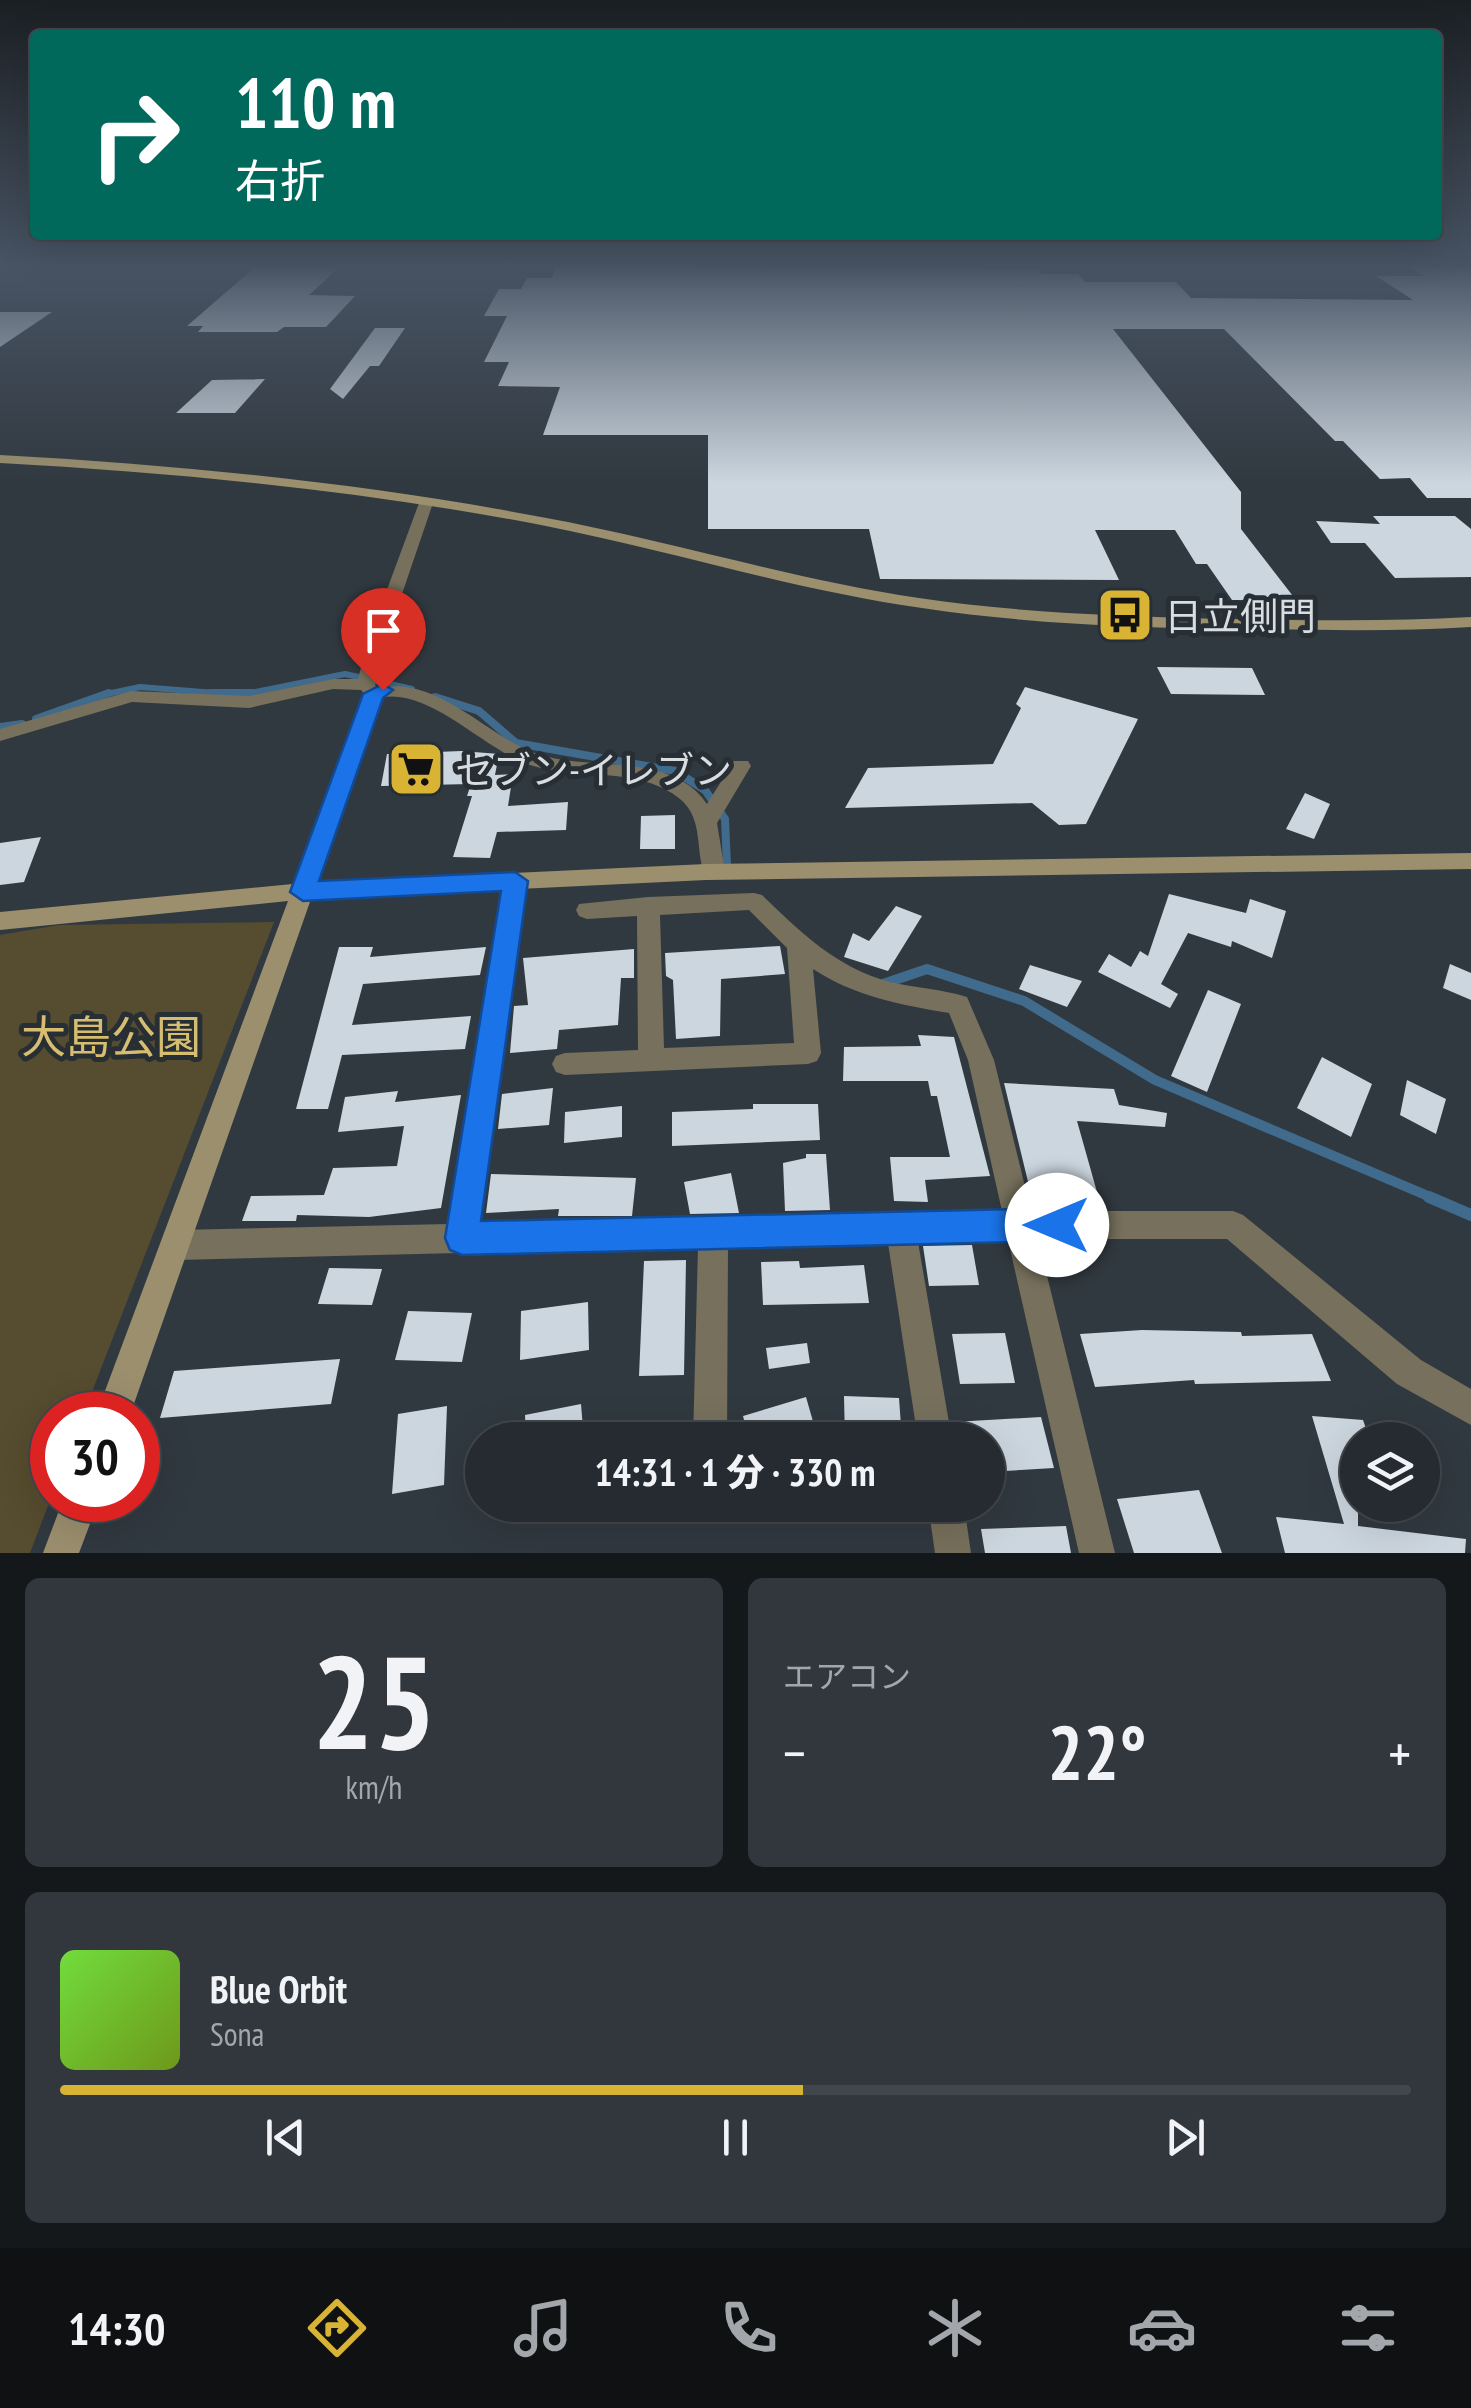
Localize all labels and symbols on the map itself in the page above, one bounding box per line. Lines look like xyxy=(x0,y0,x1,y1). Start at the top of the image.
bus stop icon: 日立側門 xyxy=(1095,585,1155,645)
pin xyxy=(341,588,426,691)
place label: 日立側門 xyxy=(1164,591,1316,640)
supermarket icon: セブン-イレブン xyxy=(386,739,446,799)
place label: セブン-イレブン xyxy=(455,745,732,794)
park label: 大島公園 xyxy=(21,1007,201,1065)
position arrow xyxy=(1005,1173,1109,1277)
speed limit sign: 30 xyxy=(30,1392,160,1522)

